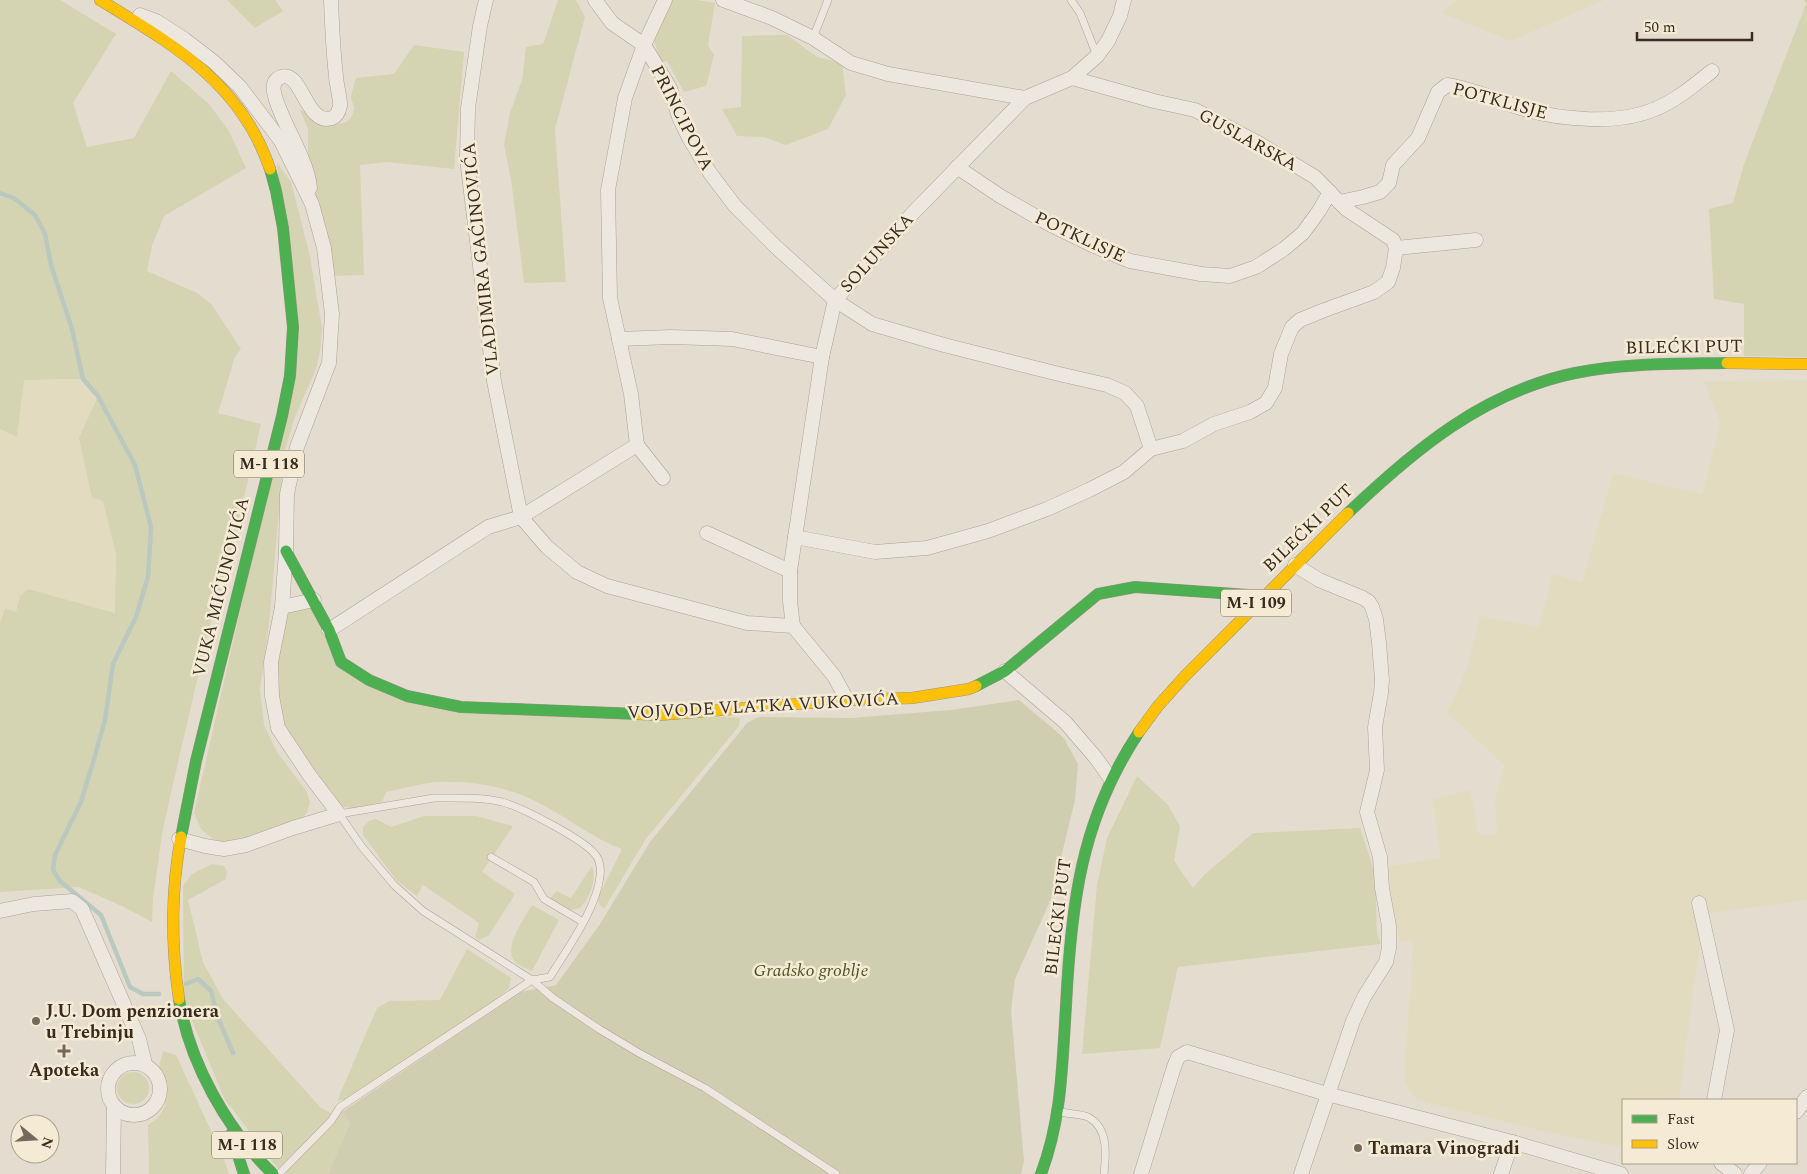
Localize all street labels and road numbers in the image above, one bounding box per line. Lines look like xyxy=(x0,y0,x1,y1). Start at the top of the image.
street label: PRINCIPOVA xyxy=(644,60,720,176)
street label: POTKLISJE xyxy=(1449,75,1551,127)
street label: GUSLARSKA xyxy=(1194,102,1302,178)
street label: VLADIMIRA GAĆINOVIĆA xyxy=(455,141,507,377)
street label: POTKLISJE xyxy=(1030,204,1130,270)
street label: SOLUNSKA xyxy=(834,207,920,299)
street label: BILEĆKI PUT xyxy=(1625,332,1743,362)
road number: M-I 118 xyxy=(234,450,304,478)
street label: BILEĆKI PUT xyxy=(1256,478,1360,578)
street label: VUKA MIĆUNOVIĆA xyxy=(186,494,256,680)
road number: M-I 109 xyxy=(1221,590,1291,616)
street label: VOJVODE VLATKA VUKOVIĆA xyxy=(626,685,900,727)
street label: BILEĆKI PUT xyxy=(1037,857,1079,977)
road number: M-I 118 xyxy=(212,1132,282,1158)

